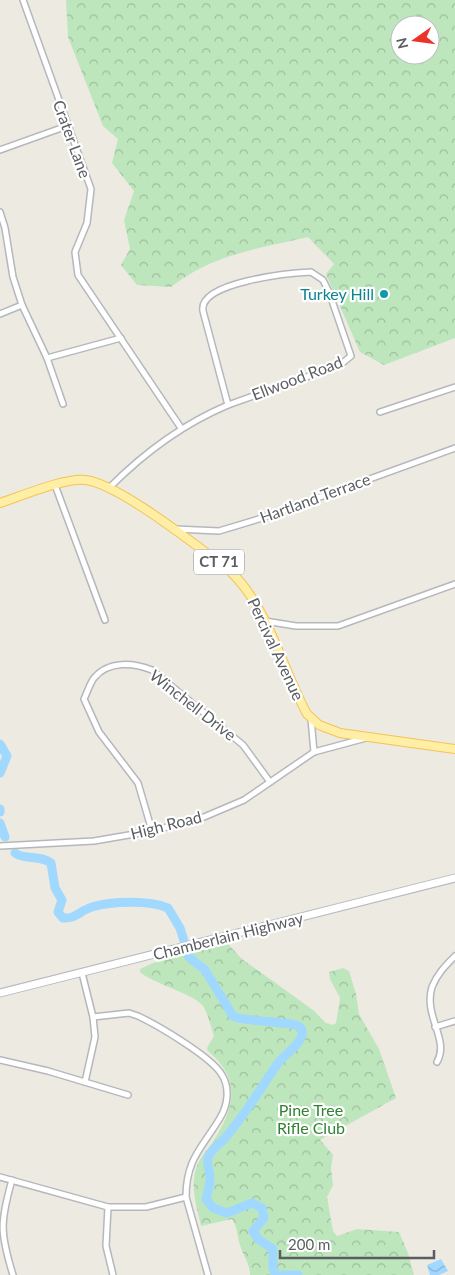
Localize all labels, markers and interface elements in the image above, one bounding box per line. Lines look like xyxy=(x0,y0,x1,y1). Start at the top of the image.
north arrow xyxy=(390,15,440,65)
text: N xyxy=(392,36,411,51)
street label: Crater Lane xyxy=(50,97,95,180)
place label: Turkey Hill xyxy=(300,284,374,303)
marker: Turkey Hill xyxy=(378,288,390,300)
street label: Ellwood Road xyxy=(249,351,345,404)
street label: Hartland Terrace xyxy=(257,469,373,526)
road number: CT 71 xyxy=(194,550,244,574)
street label: Percival Avenue xyxy=(244,594,309,703)
street label: Winchell Drive xyxy=(146,665,240,744)
street label: High Road xyxy=(128,806,203,843)
street label: Chamberlain Highway xyxy=(151,907,306,963)
park label: Pine Tree Rifle Club xyxy=(277,1100,345,1137)
scale bar xyxy=(280,1228,434,1260)
text: 200 m xyxy=(288,1235,330,1253)

